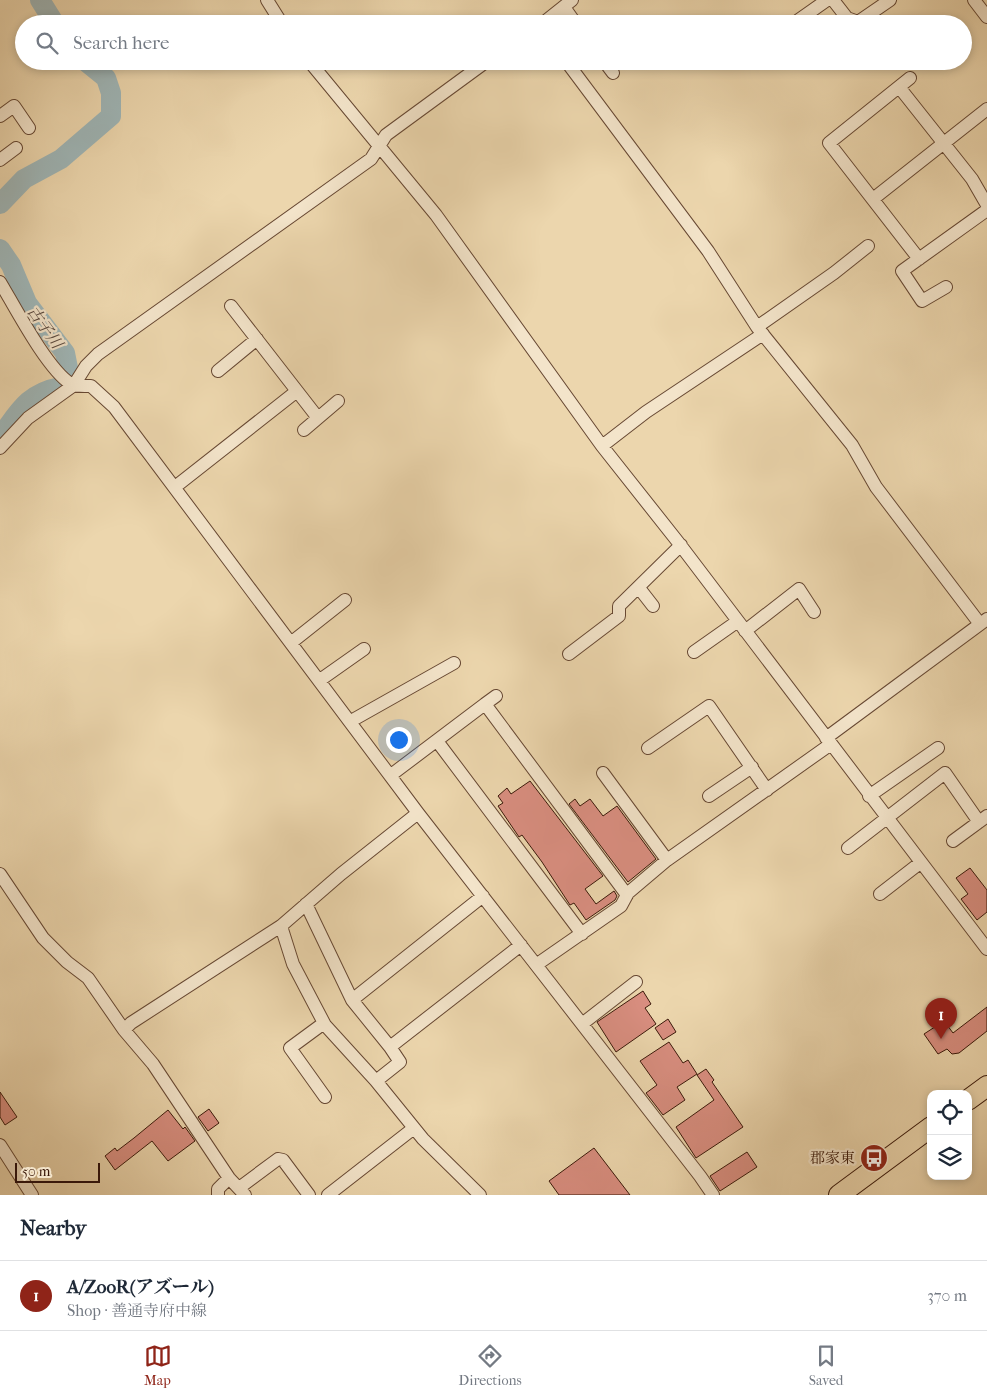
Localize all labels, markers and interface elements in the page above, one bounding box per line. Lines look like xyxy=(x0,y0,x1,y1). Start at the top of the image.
search box xyxy=(15,15,972,70)
icon: search xyxy=(33,29,61,57)
text: Search here xyxy=(73,32,169,54)
water label: 古子川 xyxy=(23,302,68,354)
your location xyxy=(386,727,412,753)
pin: 1 xyxy=(925,998,957,1039)
map controls xyxy=(927,1090,972,1180)
button: locate xyxy=(927,1090,972,1135)
button: layers xyxy=(927,1135,972,1180)
bus stop icon: 郡家東 xyxy=(859,1143,889,1173)
place label: 郡家東 xyxy=(810,1149,855,1167)
scale bar xyxy=(15,1160,100,1183)
text: 50 m xyxy=(22,1163,50,1180)
text: Nearby xyxy=(20,1216,86,1240)
text: A/ZooR(アズール) xyxy=(67,1276,214,1298)
text: 1 xyxy=(33,1286,39,1305)
text: 370 m xyxy=(927,1286,967,1305)
text: Shop · 善通寺府中線 xyxy=(67,1301,207,1320)
tab: Map xyxy=(144,1342,172,1389)
tab: Directions xyxy=(459,1342,522,1389)
tab: Saved xyxy=(809,1342,843,1389)

